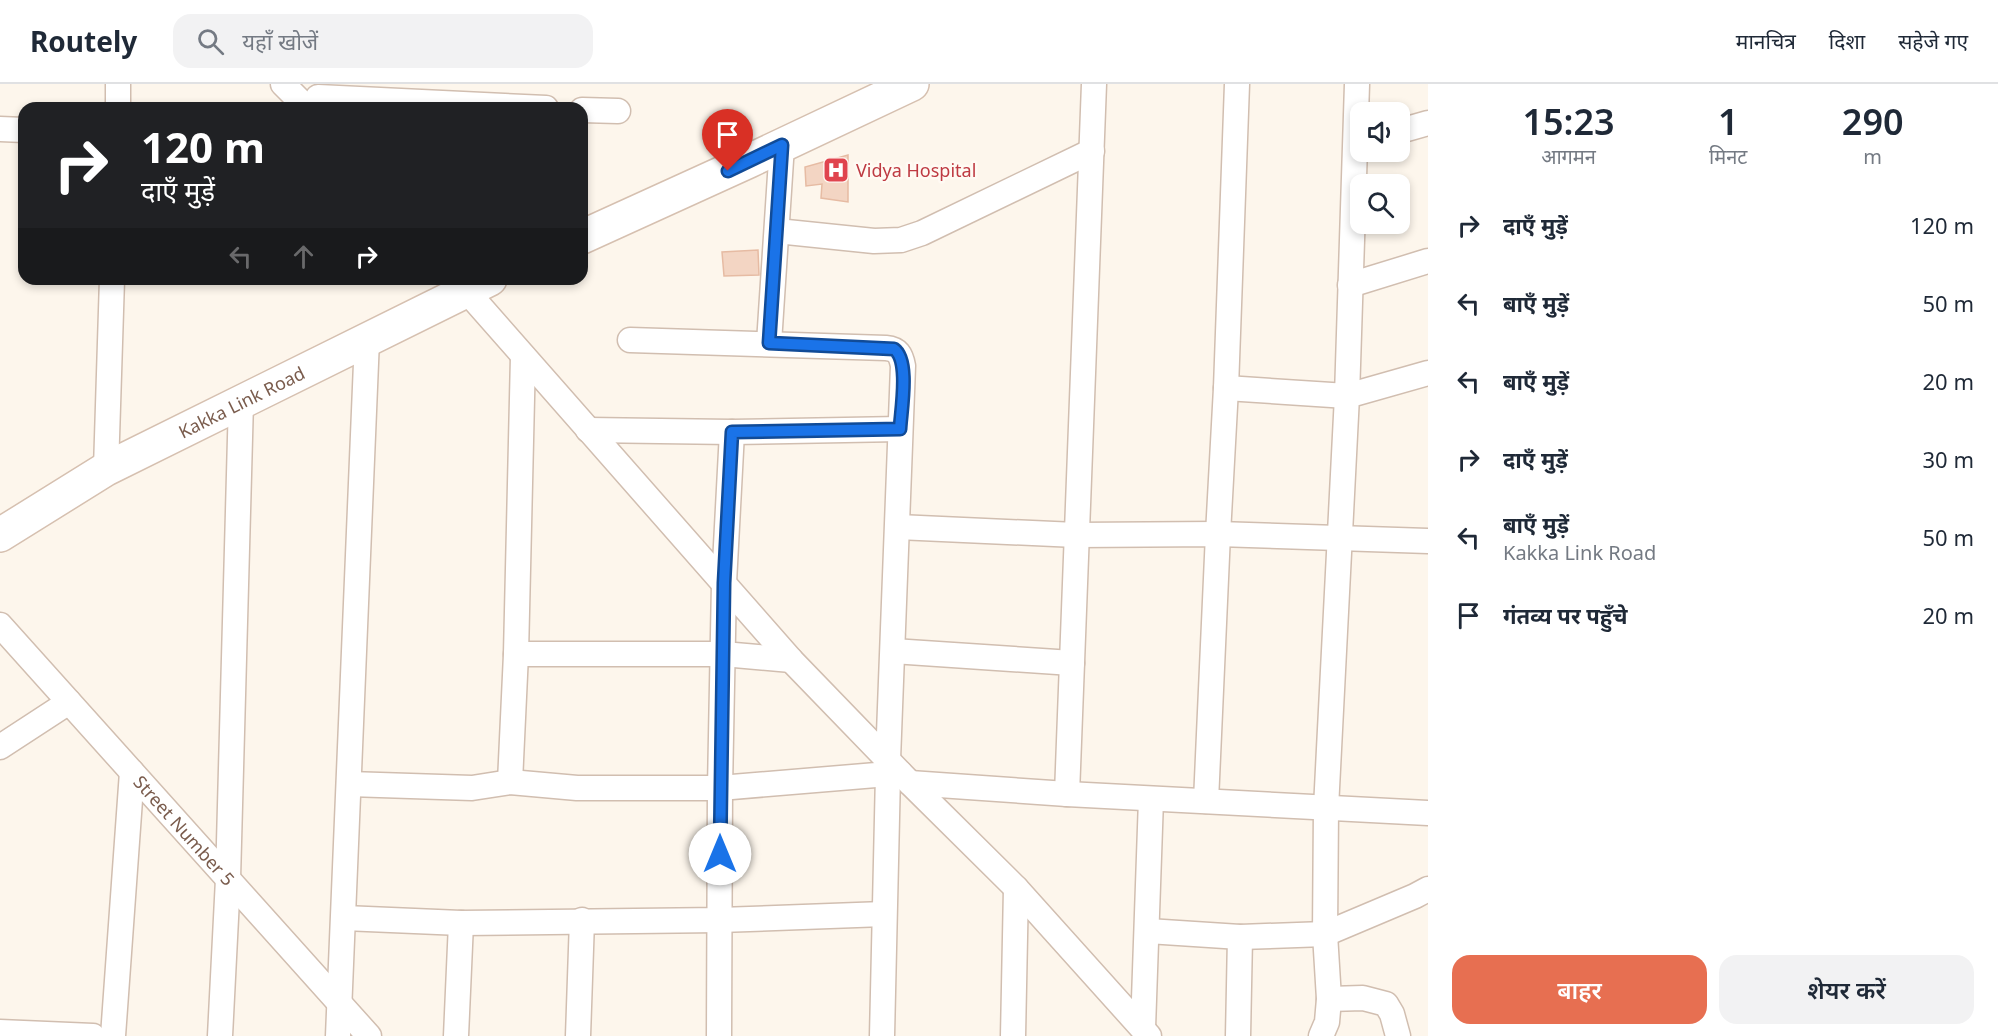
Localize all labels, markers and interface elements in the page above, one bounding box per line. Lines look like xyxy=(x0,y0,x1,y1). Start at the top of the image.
search box xyxy=(173,14,593,68)
text: Routely xyxy=(30,22,137,60)
icon: search xyxy=(194,25,227,58)
text: यहाँ खोजें xyxy=(242,26,318,56)
text: मानचित्र xyxy=(1736,27,1796,55)
text: दिशा xyxy=(1829,27,1865,55)
text: सहेजे गए xyxy=(1898,27,1968,55)
text: 15:23 xyxy=(1522,97,1615,146)
text: 1 xyxy=(1718,97,1739,146)
text: 290 xyxy=(1842,97,1904,146)
map controls xyxy=(1350,102,1410,234)
button: sound xyxy=(1350,102,1410,162)
pin xyxy=(702,109,753,171)
text: 120 m xyxy=(141,118,265,175)
icon: arrive xyxy=(711,118,744,151)
icon: right xyxy=(42,126,120,204)
text: आगमन xyxy=(1541,143,1596,170)
text: मिनट xyxy=(1709,143,1747,170)
text: m xyxy=(1863,143,1882,170)
hospital icon: Vidya Hospital xyxy=(821,155,851,185)
place label: Vidya Hospital xyxy=(856,158,976,182)
text: दाएँ मुड़ें xyxy=(141,172,215,209)
button: search xyxy=(1350,174,1410,234)
icon: right xyxy=(1452,209,1485,242)
text: दाएँ मुड़ें xyxy=(1503,210,1568,240)
text: 120 m xyxy=(1910,210,1974,240)
icon: left xyxy=(224,240,257,273)
icon: ahead xyxy=(287,240,320,273)
icon: right xyxy=(350,240,383,273)
icon: left xyxy=(1452,287,1485,320)
text: बाएँ मुड़ें xyxy=(1503,288,1569,318)
text: 50 m xyxy=(1923,288,1974,318)
street label: Kakka Link Road xyxy=(174,361,309,443)
icon: left xyxy=(1452,365,1485,398)
text: बाएँ मुड़ें xyxy=(1503,366,1569,396)
text: 20 m xyxy=(1923,366,1974,396)
icon: right xyxy=(1452,443,1485,476)
text: दाएँ मुड़ें xyxy=(1503,444,1568,474)
text: 30 m xyxy=(1923,444,1974,474)
text: बाएँ मुड़ें xyxy=(1503,509,1569,539)
icon: left xyxy=(1452,521,1485,554)
text: 50 m xyxy=(1923,522,1974,552)
text: Kakka Link Road xyxy=(1503,539,1656,566)
icon: arrive xyxy=(1452,599,1485,632)
text: गंतव्य पर पहुँचे xyxy=(1503,600,1628,630)
text: 20 m xyxy=(1923,600,1974,630)
street label: Street Number 5 xyxy=(129,770,240,891)
position arrow xyxy=(688,822,752,886)
button: बाहर xyxy=(1452,955,1707,1024)
button: शेयर करें xyxy=(1719,955,1974,1024)

